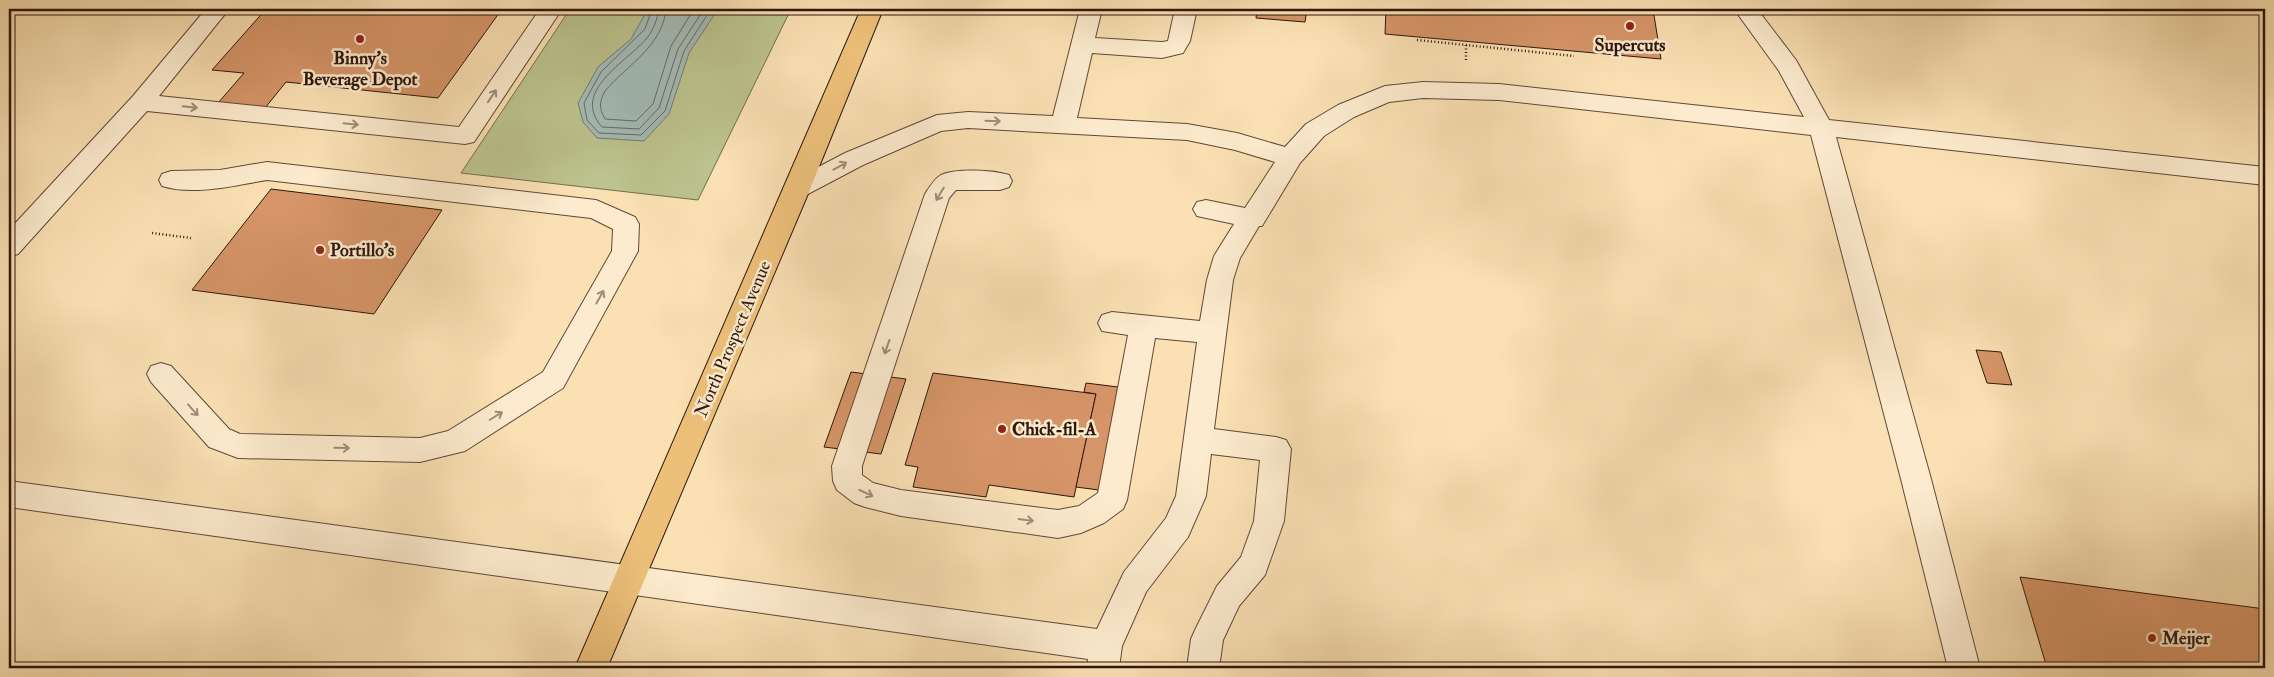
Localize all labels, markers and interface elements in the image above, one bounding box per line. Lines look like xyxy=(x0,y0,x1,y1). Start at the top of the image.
marker: Supercuts xyxy=(1624,20,1636,32)
marker: Binny's Beverage Depot xyxy=(354,33,366,45)
place label: Supercuts xyxy=(1594,34,1666,57)
place label: Binny's Beverage Depot xyxy=(303,47,417,91)
one-way arrow xyxy=(487,89,497,103)
one-way arrow xyxy=(181,102,197,112)
one-way arrow xyxy=(985,116,1001,125)
one-way arrow xyxy=(343,119,359,129)
one-way arrow xyxy=(833,161,848,171)
one-way arrow xyxy=(935,187,946,201)
place label: Portillo's xyxy=(330,239,394,262)
marker: Portillo's xyxy=(314,244,326,256)
street label: North Prospect Avenue xyxy=(690,257,777,421)
one-way arrow xyxy=(595,290,605,305)
one-way arrow xyxy=(882,339,891,354)
one-way arrow xyxy=(188,404,199,417)
one-way arrow xyxy=(489,410,503,420)
place label: Chick-fil-A xyxy=(1012,418,1097,441)
marker: Chick-fil-A xyxy=(996,423,1008,435)
one-way arrow xyxy=(334,443,350,453)
one-way arrow xyxy=(858,488,873,498)
one-way arrow xyxy=(1017,515,1033,525)
place label: Meijer xyxy=(2161,627,2210,650)
marker: Meijer xyxy=(2146,632,2158,644)

